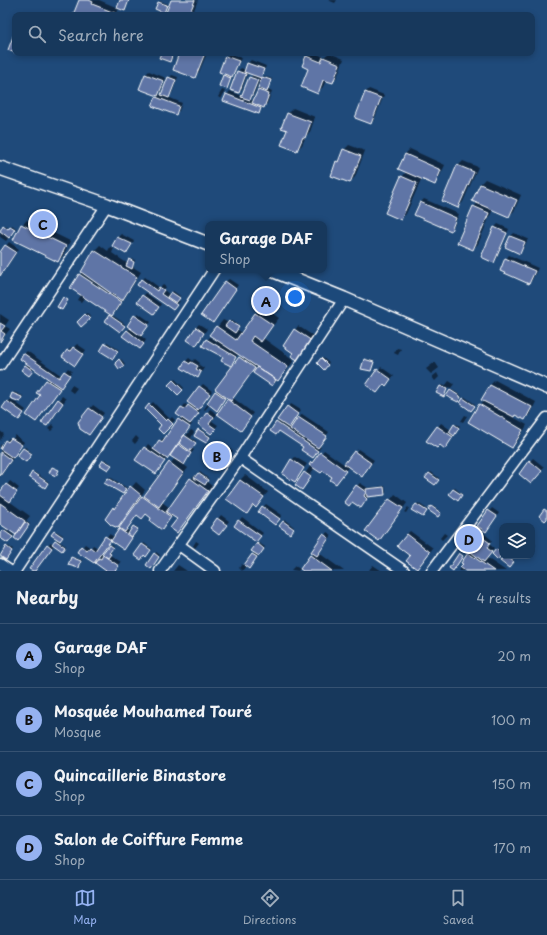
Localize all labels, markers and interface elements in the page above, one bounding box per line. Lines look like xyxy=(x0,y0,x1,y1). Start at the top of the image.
search box xyxy=(12,12,535,56)
icon: search xyxy=(26,23,48,45)
text: Search here xyxy=(58,23,144,46)
pin: C xyxy=(30,209,56,239)
popup xyxy=(205,221,327,273)
text: Garage DAF xyxy=(219,226,313,249)
text: Shop xyxy=(219,249,250,268)
pin: A xyxy=(253,286,279,316)
your location xyxy=(285,287,305,307)
pin: B xyxy=(204,441,230,471)
map controls xyxy=(499,523,535,559)
button: layers xyxy=(499,523,535,559)
pin: D xyxy=(456,524,482,554)
text: Nearby xyxy=(16,584,78,610)
text: 4 results xyxy=(477,588,531,607)
text: Garage DAF xyxy=(54,635,147,658)
text: A xyxy=(24,646,34,665)
text: 20 m xyxy=(497,646,531,665)
text: Shop xyxy=(54,658,85,677)
text: Mosquée Mouhamed Touré xyxy=(54,699,252,722)
text: B xyxy=(25,710,33,729)
text: 100 m xyxy=(491,710,531,729)
text: Mosque xyxy=(54,722,101,741)
text: Quincaillerie Binastore xyxy=(54,763,226,786)
text: C xyxy=(24,774,34,793)
text: 150 m xyxy=(492,774,531,793)
text: Shop xyxy=(54,786,85,805)
text: Salon de Coiffure Femme xyxy=(54,827,243,850)
text: D xyxy=(24,838,34,857)
text: 170 m xyxy=(493,838,531,857)
text: Shop xyxy=(54,850,85,869)
tab: Map xyxy=(73,887,97,928)
tab: Directions xyxy=(243,887,296,928)
tab: Saved xyxy=(443,887,474,928)

